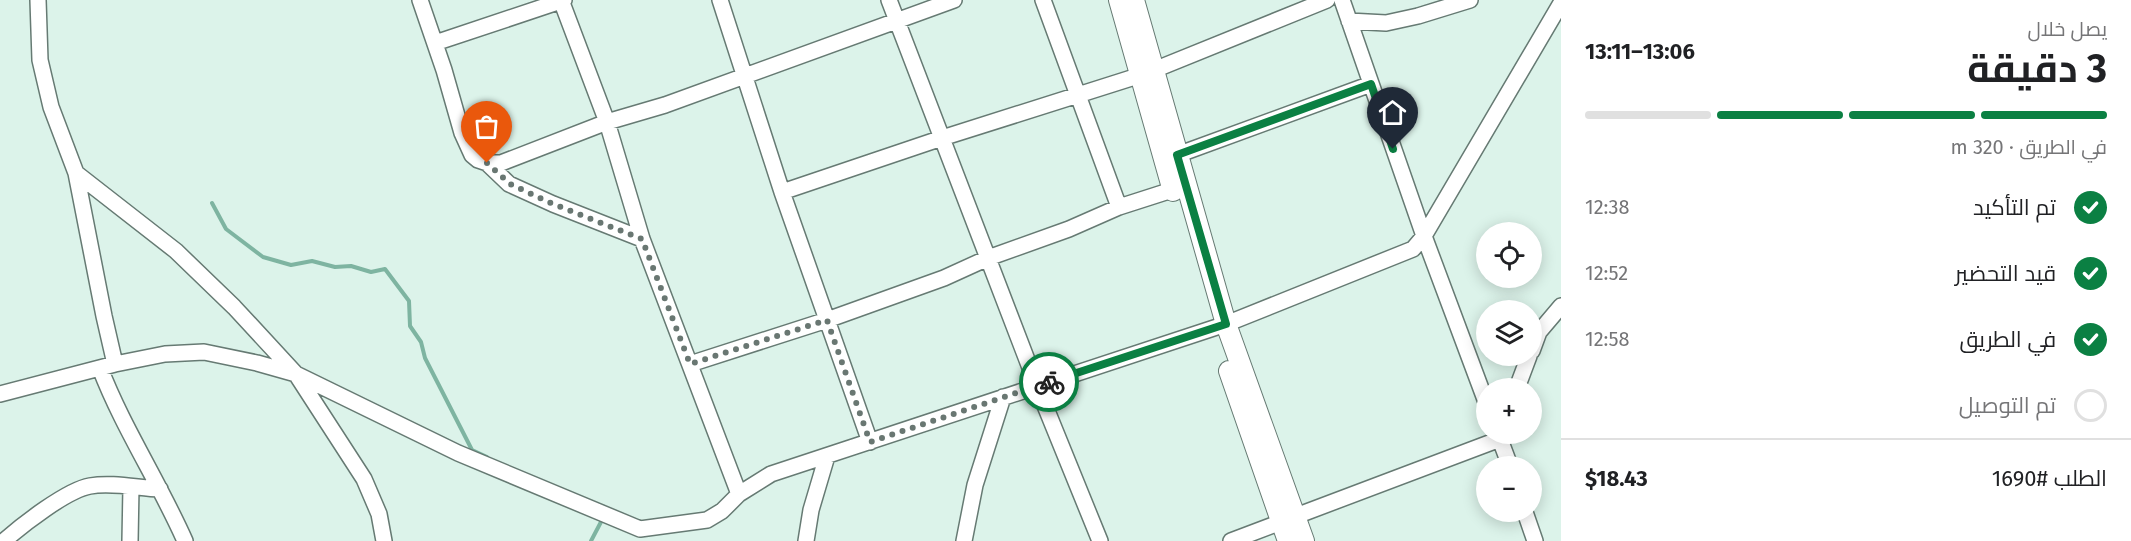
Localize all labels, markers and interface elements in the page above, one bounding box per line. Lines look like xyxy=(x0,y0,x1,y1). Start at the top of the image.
text: يصل خلال xyxy=(2027,17,2107,41)
text: 13:06–13:11 xyxy=(1585,38,1695,65)
text: 3 دقيقة xyxy=(1967,46,2107,92)
pin xyxy=(1367,87,1418,149)
icon: home xyxy=(1376,96,1409,129)
pin xyxy=(461,101,512,163)
icon: bag xyxy=(470,110,503,143)
text: في الطريق · 320 m xyxy=(1950,135,2107,159)
icon: check xyxy=(2074,191,2107,224)
text: تم التأكيد xyxy=(1973,194,2056,221)
text: 12:38 xyxy=(1585,195,1630,219)
map controls xyxy=(1476,222,1542,522)
button: locate xyxy=(1476,222,1542,288)
icon: check xyxy=(2074,257,2107,290)
text: قيد التحضير xyxy=(1955,260,2056,287)
text: 12:52 xyxy=(1585,261,1628,285)
button: layers xyxy=(1476,300,1542,366)
icon: check xyxy=(2074,323,2107,356)
text: في الطريق xyxy=(1959,326,2056,353)
text: 12:58 xyxy=(1585,327,1629,351)
courier xyxy=(1019,352,1079,412)
icon: bike xyxy=(1033,366,1066,399)
button: + xyxy=(1476,378,1542,444)
text: تم التوصيل xyxy=(1959,392,2056,419)
button: − xyxy=(1476,456,1542,522)
text: $18.43 xyxy=(1585,465,1648,492)
text: الطلب #1690 xyxy=(1992,465,2107,492)

